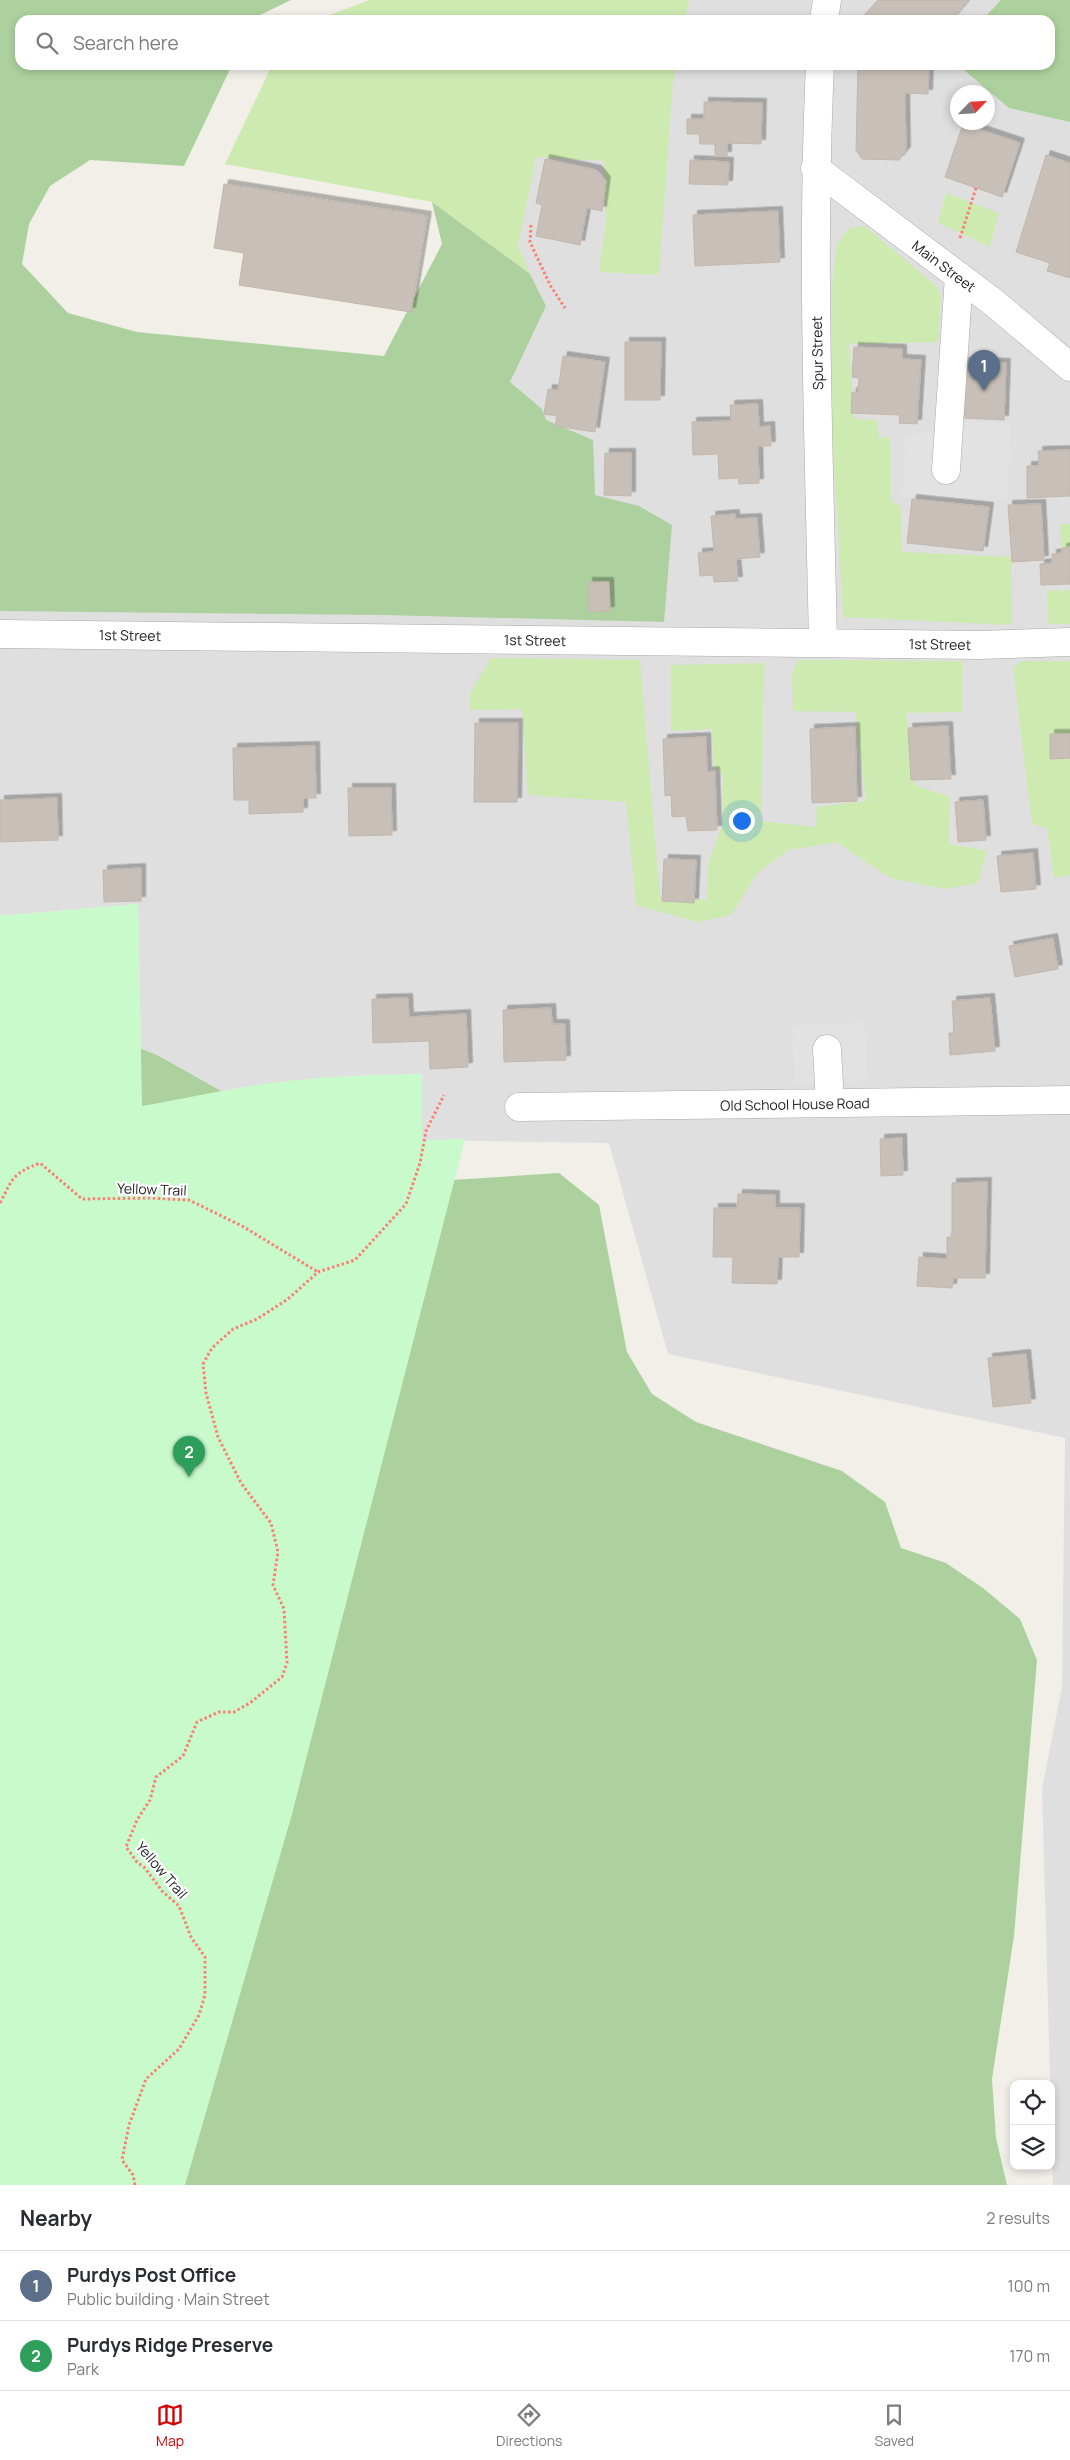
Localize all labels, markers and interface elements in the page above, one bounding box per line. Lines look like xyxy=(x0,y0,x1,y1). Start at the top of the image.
search box xyxy=(15,15,1055,70)
icon: search xyxy=(33,29,61,57)
text: Search here xyxy=(73,30,179,56)
north arrow xyxy=(950,85,995,130)
street label: Main Street xyxy=(908,236,980,296)
street label: Spur Street xyxy=(807,315,827,390)
pin: 1 xyxy=(968,350,1000,391)
street label: 1st Street xyxy=(99,625,162,645)
street label: 1st Street xyxy=(504,630,567,650)
street label: 1st Street xyxy=(909,634,972,654)
your location xyxy=(729,808,755,834)
street label: Old School House Road xyxy=(720,1093,870,1115)
street label: Yellow Trail xyxy=(117,1178,187,1200)
pin: 2 xyxy=(173,1436,205,1477)
street label: Yellow Trail xyxy=(132,1837,192,1903)
map controls xyxy=(1010,2080,1055,2170)
button: locate xyxy=(1010,2080,1055,2125)
button: layers xyxy=(1010,2125,1055,2170)
text: Nearby xyxy=(20,2204,92,2232)
text: 2 results xyxy=(986,2207,1050,2229)
text: Purdys Post Office xyxy=(67,2262,236,2288)
text: 1 xyxy=(32,2275,40,2297)
text: 100 m xyxy=(1007,2275,1050,2297)
text: Public building · Main Street xyxy=(67,2288,270,2310)
text: Purdys Ridge Preserve xyxy=(67,2332,273,2358)
text: 2 xyxy=(31,2345,41,2367)
text: 170 m xyxy=(1009,2345,1050,2367)
text: Park xyxy=(67,2358,99,2380)
tab: Map xyxy=(156,2401,184,2450)
tab: Directions xyxy=(496,2401,562,2450)
tab: Saved xyxy=(875,2401,914,2450)

